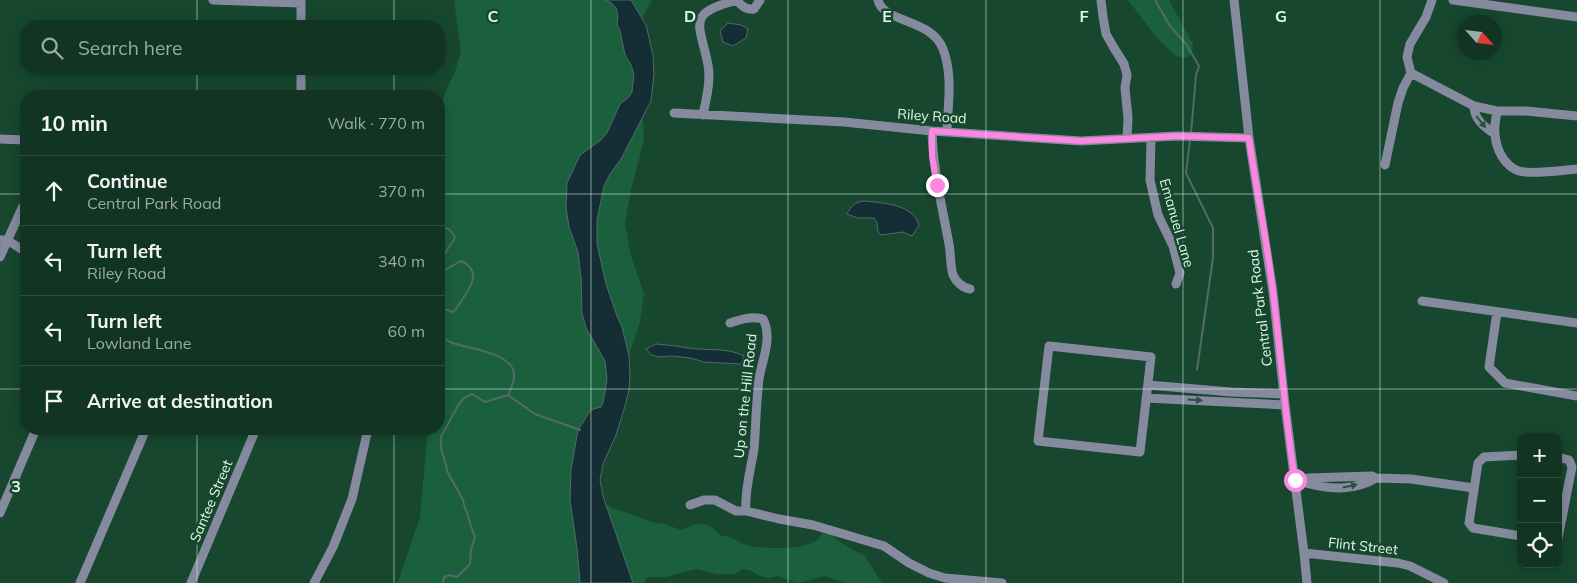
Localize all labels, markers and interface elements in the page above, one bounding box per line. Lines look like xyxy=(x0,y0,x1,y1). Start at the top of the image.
text: C xyxy=(488,6,499,26)
text: D xyxy=(684,6,696,26)
text: E xyxy=(882,6,892,26)
text: F xyxy=(1079,6,1089,26)
text: G xyxy=(1275,6,1287,26)
north arrow xyxy=(1457,15,1502,60)
search box xyxy=(20,20,445,75)
icon: search xyxy=(38,34,66,62)
text: Search here xyxy=(78,36,182,60)
street label: Riley Road xyxy=(897,105,967,127)
text: 10 min xyxy=(40,110,108,136)
text: Walk · 770 m xyxy=(327,113,425,133)
one-way arrow xyxy=(1476,115,1487,128)
text: Continue xyxy=(87,169,167,193)
route end xyxy=(926,174,949,197)
street label: Emanuel Lane xyxy=(1156,176,1198,270)
icon: ahead xyxy=(40,177,68,205)
text: 370 m xyxy=(378,181,425,201)
text: Central Park Road xyxy=(87,193,221,213)
text: Turn left xyxy=(87,239,162,263)
icon: left xyxy=(40,247,68,275)
street label: Central Park Road xyxy=(1244,249,1276,367)
text: 340 m xyxy=(378,251,425,271)
text: Riley Road xyxy=(87,263,166,283)
text: Turn left xyxy=(87,309,162,333)
icon: left xyxy=(40,317,68,345)
text: 60 m xyxy=(388,321,425,341)
text: Lowland Lane xyxy=(87,333,192,353)
street label: Up on the Hill Road xyxy=(730,333,760,459)
icon: arrive xyxy=(40,387,68,415)
text: Arrive at destination xyxy=(87,389,273,413)
one-way arrow xyxy=(1187,397,1203,405)
map controls xyxy=(1517,433,1562,568)
button: + xyxy=(1517,433,1562,478)
street label: Santee Street xyxy=(186,457,236,545)
route start xyxy=(1284,469,1307,492)
text: 3 xyxy=(11,476,21,496)
button: − xyxy=(1517,478,1562,523)
one-way arrow xyxy=(1343,482,1359,490)
button: locate xyxy=(1517,523,1562,568)
street label: Flint Street xyxy=(1327,533,1399,559)

